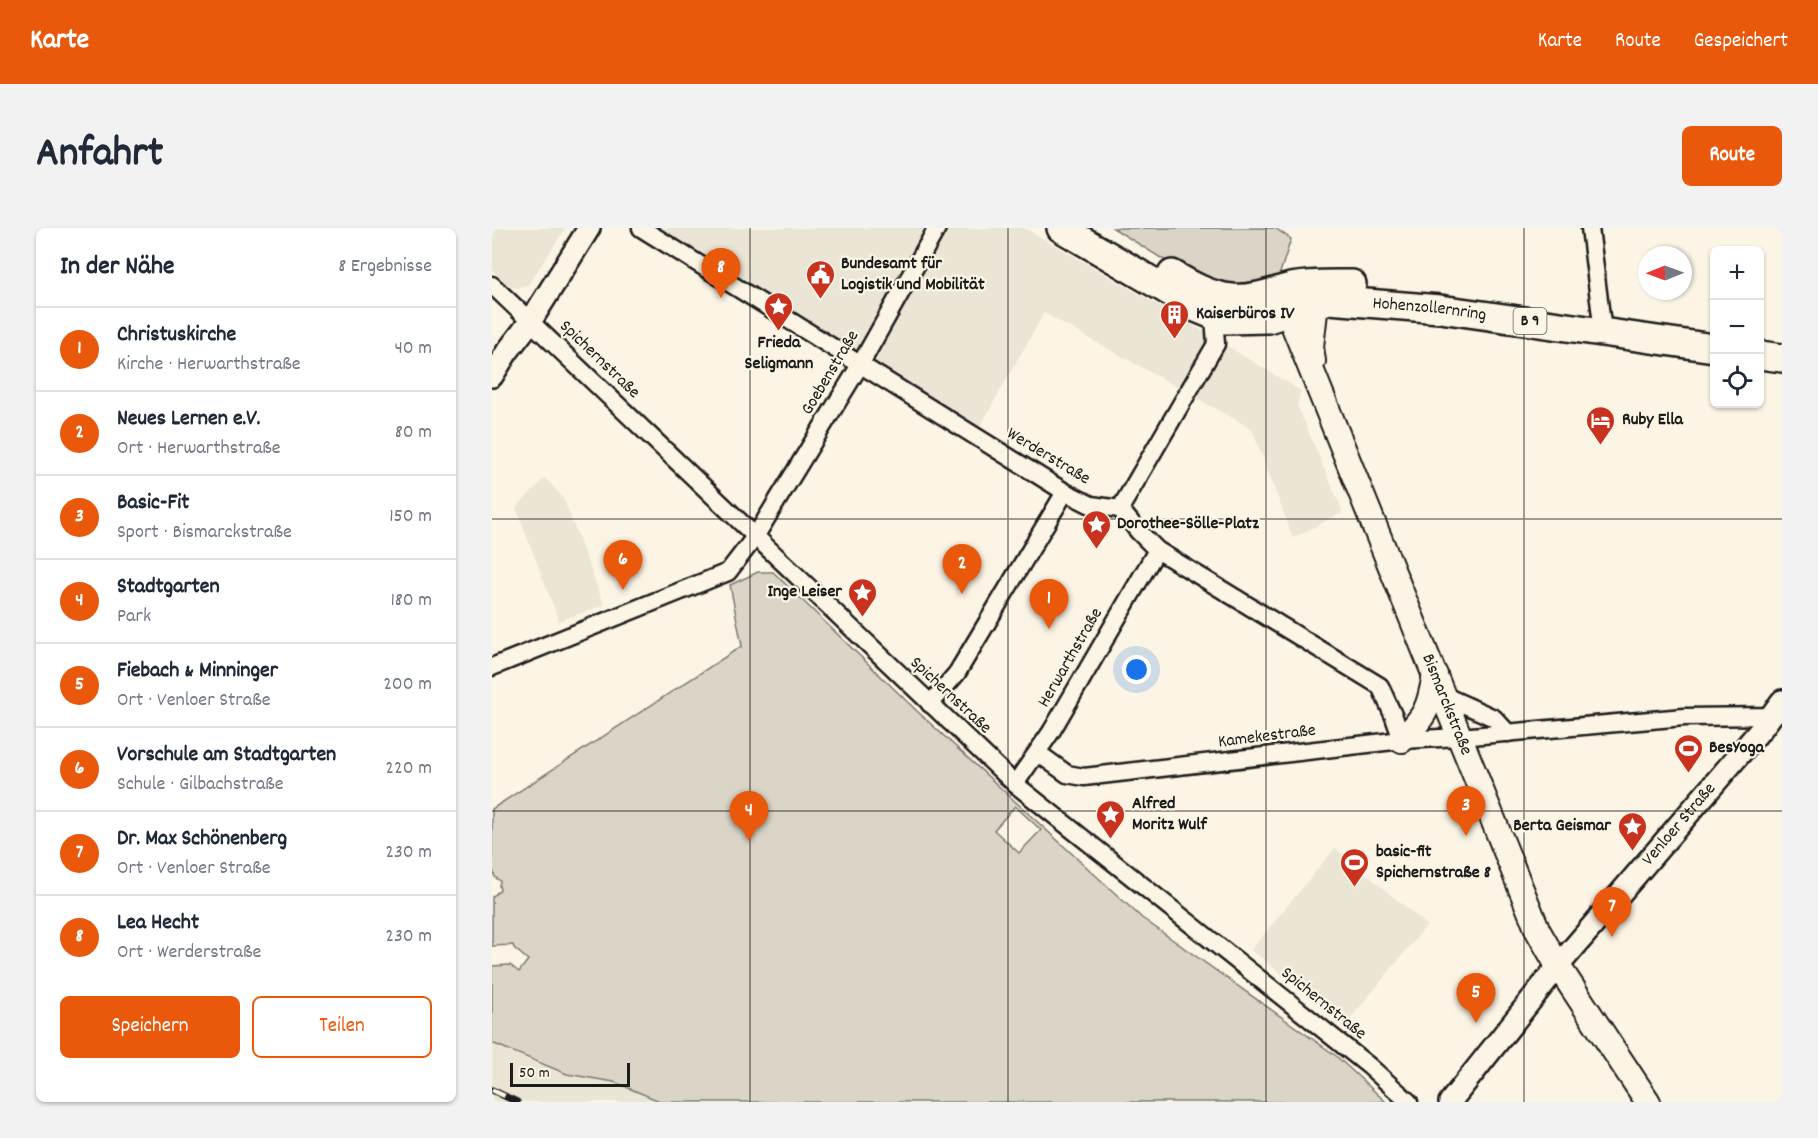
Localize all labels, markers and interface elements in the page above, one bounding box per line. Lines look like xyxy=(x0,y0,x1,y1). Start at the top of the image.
text: Karte xyxy=(30,22,89,62)
text: Karte xyxy=(1538,27,1582,57)
text: Route xyxy=(1615,27,1661,57)
text: Gespeichert xyxy=(1694,27,1788,57)
text: Anfahrt xyxy=(36,126,163,186)
button: Route xyxy=(1682,126,1782,186)
north arrow xyxy=(1638,246,1692,300)
map controls xyxy=(1710,246,1764,408)
button: + xyxy=(1710,246,1764,300)
pin: 8 xyxy=(702,248,740,298)
text: In der Nähe xyxy=(60,249,174,286)
place label: Bundesamt für Logistik und Mobilität xyxy=(841,252,985,298)
text: 8 Ergebnisse xyxy=(338,253,432,281)
public building icon: Bundesamt für Logistik und Mobilität xyxy=(804,258,836,300)
place icon: Frieda Seligmann xyxy=(763,290,795,332)
street label: Hohenzollernring xyxy=(1371,291,1488,328)
building icon: Kaiserbüros IV xyxy=(1159,298,1191,340)
button: − xyxy=(1710,300,1764,354)
place label: Kaiserbüros IV xyxy=(1196,302,1295,327)
road number: B 9 xyxy=(1514,308,1546,334)
street label: Spichernstraße xyxy=(553,315,645,405)
text: Christuskirche xyxy=(117,320,236,351)
street label: Goebenstraße xyxy=(796,326,866,420)
place label: Frieda Seligmann xyxy=(745,331,813,377)
text: 1 xyxy=(77,335,82,363)
text: 40 m xyxy=(394,335,432,363)
text: Kirche · Herwarthstraße xyxy=(117,351,301,379)
button: locate xyxy=(1710,354,1764,408)
text: Neues Lernen e.V. xyxy=(117,404,260,435)
hotel icon: Ruby Ella xyxy=(1585,404,1617,446)
place label: Ruby Ella xyxy=(1622,408,1683,433)
text: 2 xyxy=(75,419,84,447)
text: 80 m xyxy=(395,419,432,447)
street label: Werderstraße xyxy=(1001,422,1095,492)
text: Ort · Herwarthstraße xyxy=(117,435,281,463)
text: Basic-Fit xyxy=(117,488,189,519)
text: 3 xyxy=(75,503,84,531)
text: 150 m xyxy=(389,503,432,531)
place icon: Dorothee-Sölle-Platz xyxy=(1080,508,1112,550)
place label: Dorothee-Sölle-Platz xyxy=(1117,512,1259,537)
text: Sport · Bismarckstraße xyxy=(117,519,292,547)
pin: 6 xyxy=(604,540,642,590)
pin: 2 xyxy=(942,544,982,594)
text: Stadtgarten xyxy=(117,572,220,603)
place icon: Inge Leiser xyxy=(847,576,879,618)
place label: Inge Leiser xyxy=(767,580,842,605)
pin: 1 xyxy=(1030,580,1068,629)
text: 4 xyxy=(75,587,84,615)
text: 180 m xyxy=(390,587,432,615)
text: Park xyxy=(117,603,151,631)
street label: Herwarthstraße xyxy=(1032,604,1110,712)
street label: Bismarckstraße xyxy=(1415,650,1478,759)
street label: Spichernstraße xyxy=(904,651,997,741)
your location xyxy=(1122,655,1151,684)
text: Fiebach & Minninger xyxy=(117,656,278,687)
text: 5 xyxy=(75,671,84,699)
text: 200 m xyxy=(383,671,432,699)
text: Ort · Venloer Straße xyxy=(117,687,270,715)
street label: Kamekestraße xyxy=(1217,719,1317,755)
sports icon: BesYoga xyxy=(1672,732,1704,774)
place label: BesYoga xyxy=(1709,736,1765,761)
text: Vorschule am Stadtgarten xyxy=(117,740,336,771)
text: 6 xyxy=(75,755,84,783)
text: 220 m xyxy=(385,755,432,783)
text: Schule · Gilbachstraße xyxy=(117,771,284,799)
street label: Venloer Straße xyxy=(1637,778,1722,871)
pin: 3 xyxy=(1446,786,1486,836)
pin: 4 xyxy=(730,792,768,841)
place label: Alfred Moritz Wulf xyxy=(1132,792,1209,838)
place icon: Alfred Moritz Wulf xyxy=(1095,798,1127,840)
place icon: Berta Geismar xyxy=(1616,810,1648,852)
place label: Berta Geismar xyxy=(1513,814,1611,839)
text: Dr. Max Schönenberg xyxy=(117,824,287,855)
text: 7 xyxy=(76,839,83,867)
text: 230 m xyxy=(385,839,432,867)
place label: basic-fit Spichernstraße 8 xyxy=(1376,840,1491,886)
sports icon: basic-fit Spichernstraße 8 xyxy=(1339,846,1371,888)
text: Ort · Venloer Straße xyxy=(117,855,270,883)
pin: 7 xyxy=(1592,888,1632,937)
text: Lea Hecht xyxy=(117,908,199,939)
text: 8 xyxy=(75,923,84,951)
text: 230 m xyxy=(385,923,432,951)
text: Ort · Werderstraße xyxy=(117,939,261,967)
street label: Spichernstraße xyxy=(1275,962,1371,1046)
pin: 5 xyxy=(1456,974,1496,1023)
button: Speichern xyxy=(60,996,240,1058)
button: Teilen xyxy=(252,996,432,1058)
scale bar xyxy=(510,1060,630,1088)
text: 50 m xyxy=(519,1062,550,1085)

